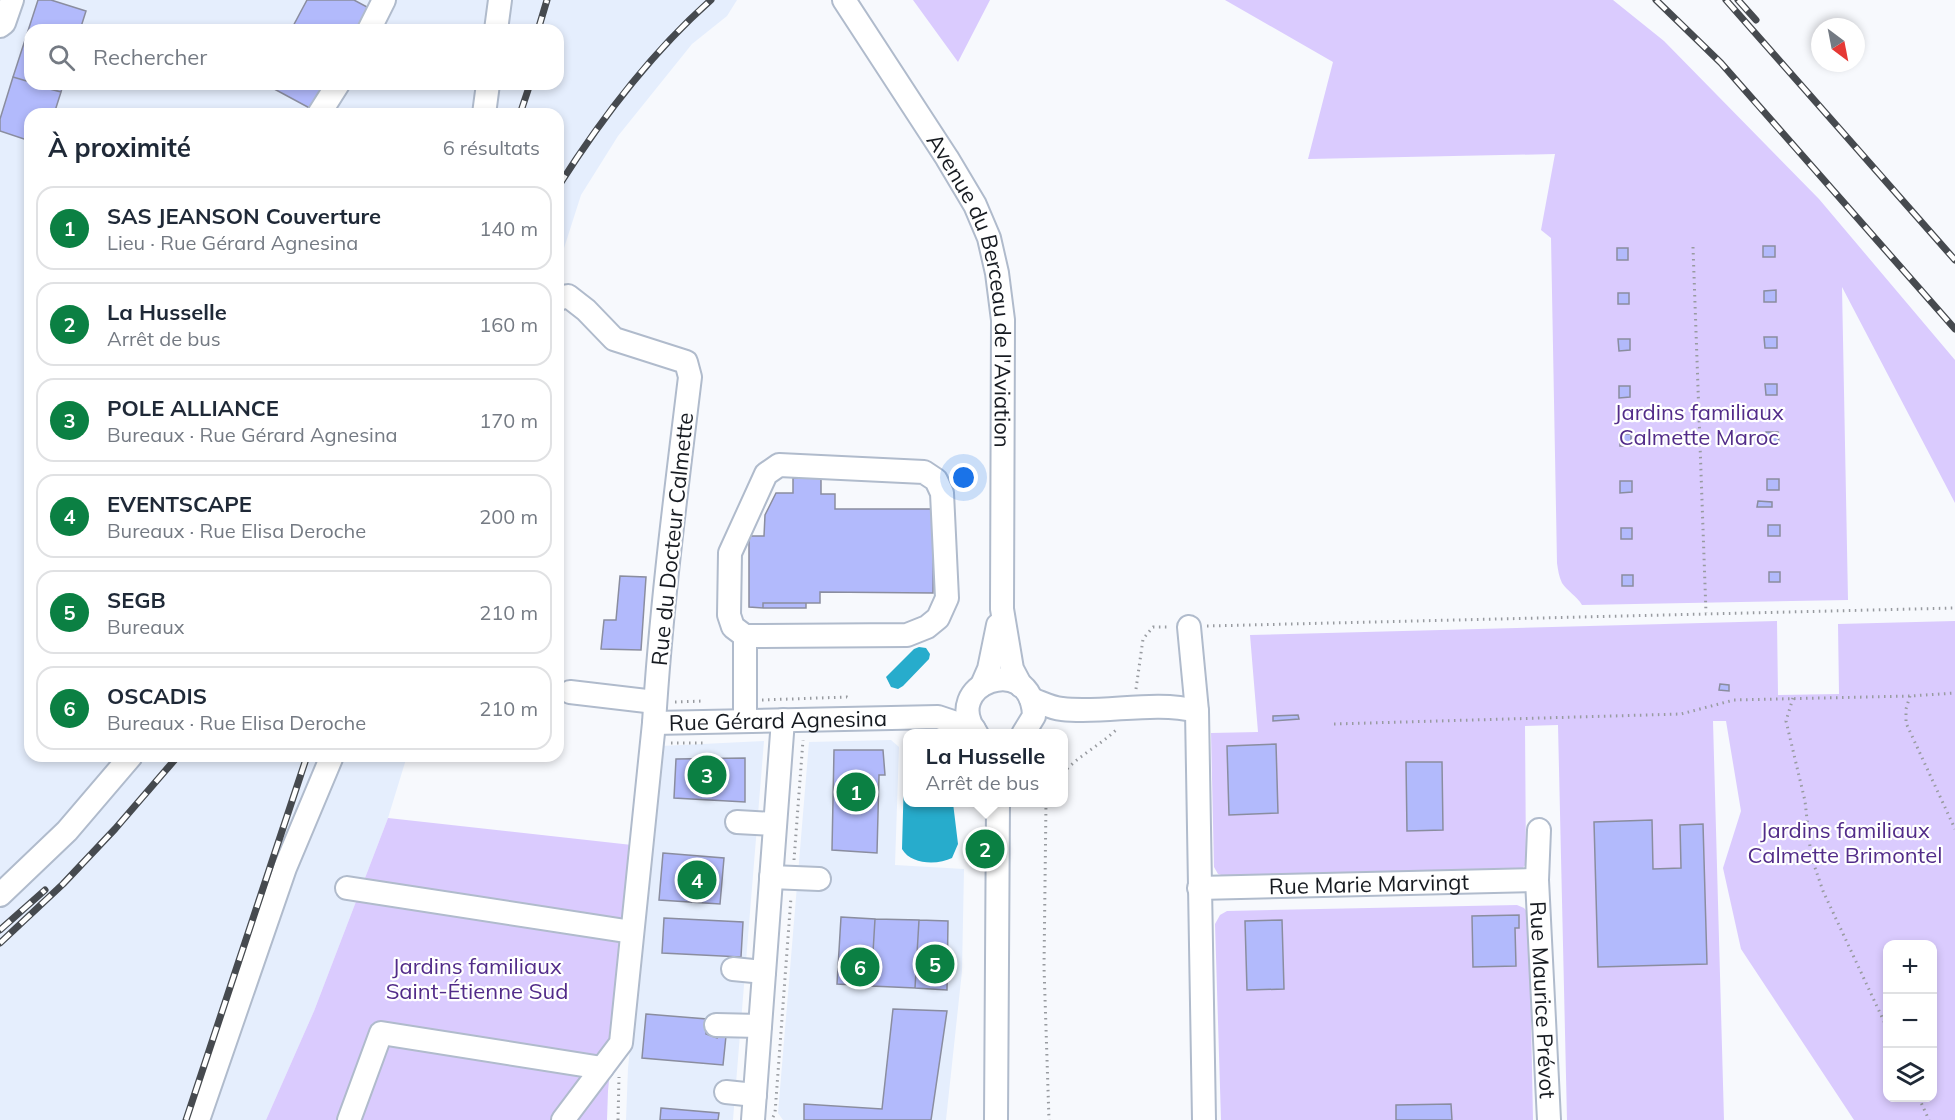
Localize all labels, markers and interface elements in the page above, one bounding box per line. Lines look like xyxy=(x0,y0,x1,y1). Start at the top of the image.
north arrow xyxy=(1811,18,1865,72)
search box xyxy=(24,24,564,90)
icon: search xyxy=(45,41,78,74)
text: Rechercher xyxy=(93,43,207,71)
street label: Avenue du Berceau de l'Aviation xyxy=(921,128,1017,448)
text: À proximité xyxy=(48,131,191,164)
text: 6 résultats xyxy=(443,135,540,160)
text: SAS JEANSON Couverture xyxy=(107,202,381,230)
text: 1 xyxy=(64,216,76,241)
text: 140 m xyxy=(479,216,538,241)
text: Lieu · Rue Gérard Agnesina xyxy=(107,230,358,255)
text: La Husselle xyxy=(107,298,227,326)
text: 2 xyxy=(64,312,76,337)
text: 160 m xyxy=(479,312,538,337)
text: Arrêt de bus xyxy=(107,326,221,351)
text: POLE ALLIANCE xyxy=(107,394,279,422)
park label: Jardins familiaux Calmette Maroc xyxy=(1614,398,1784,451)
text: 3 xyxy=(64,408,76,433)
text: 170 m xyxy=(479,408,538,433)
street label: Rue du Docteur Calmette xyxy=(645,411,699,667)
text: Bureaux · Rue Gérard Agnesina xyxy=(107,422,398,447)
your location xyxy=(949,463,978,492)
text: EVENTSCAPE xyxy=(107,490,252,518)
text: 4 xyxy=(64,504,76,529)
text: 200 m xyxy=(479,504,538,529)
text: Bureaux · Rue Elisa Deroche xyxy=(107,518,366,543)
text: SEGB xyxy=(107,586,166,614)
text: 5 xyxy=(64,600,76,625)
text: 210 m xyxy=(479,600,538,625)
text: Bureaux xyxy=(107,614,184,639)
text: OSCADIS xyxy=(107,682,207,710)
text: 6 xyxy=(64,696,76,721)
text: 210 m xyxy=(479,696,538,721)
street label: Rue Gérard Agnesina xyxy=(669,704,887,737)
text: Bureaux · Rue Elisa Deroche xyxy=(107,710,366,735)
popup xyxy=(903,729,1068,807)
text: La Husselle xyxy=(926,742,1045,770)
pin: 3 xyxy=(688,752,726,798)
pin: 1 xyxy=(836,770,876,814)
text: Arrêt de bus xyxy=(926,770,1039,795)
park label: Jardins familiaux Calmette Brimontel xyxy=(1748,816,1942,869)
pin: 2 xyxy=(966,826,1004,872)
pin: 4 xyxy=(678,858,716,902)
street label: Rue Marie Marvingt xyxy=(1269,868,1470,900)
street label: Rue Maurice Prévot xyxy=(1524,900,1562,1099)
map controls xyxy=(1883,940,1937,1102)
button: + xyxy=(1883,940,1937,994)
pin: 5 xyxy=(916,942,954,986)
pin: 6 xyxy=(840,944,880,990)
park label: Jardins familiaux Saint-Étienne Sud xyxy=(386,952,568,1005)
button: − xyxy=(1883,994,1937,1048)
button: layers xyxy=(1883,1048,1937,1102)

